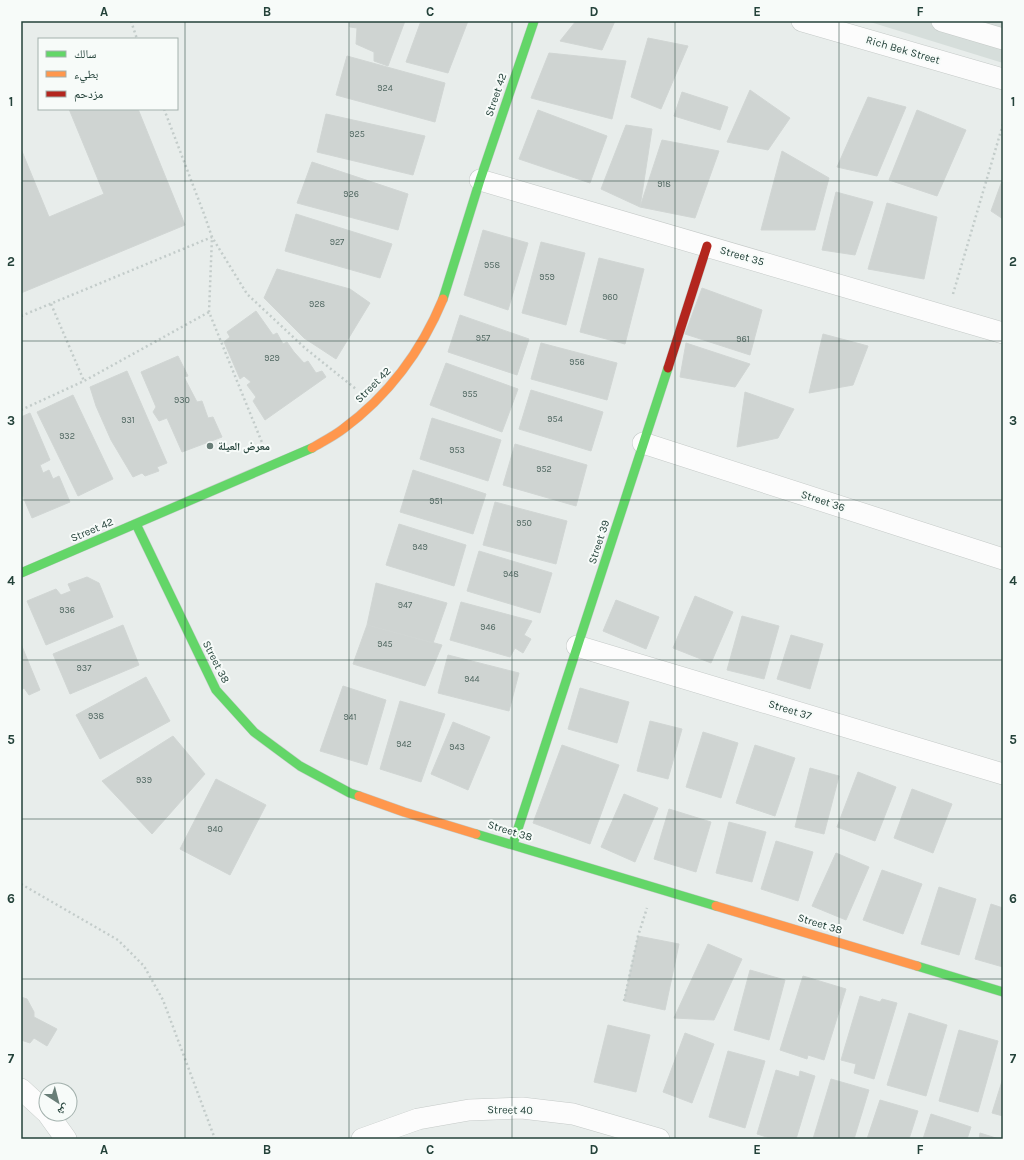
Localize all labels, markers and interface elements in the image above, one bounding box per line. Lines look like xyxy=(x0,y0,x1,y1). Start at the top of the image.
text: A xyxy=(100,4,108,19)
text: B xyxy=(263,4,271,19)
text: C xyxy=(426,4,434,19)
text: D xyxy=(590,4,599,19)
text: E xyxy=(753,4,761,19)
text: F xyxy=(916,4,924,19)
street label: Rich Bek Street xyxy=(864,33,942,67)
legend xyxy=(38,38,178,110)
text: سالك xyxy=(74,47,96,61)
text: بطيء xyxy=(74,67,98,84)
street label: Street 42 xyxy=(482,71,510,119)
house number: 924 xyxy=(377,83,393,93)
text: مزدحم xyxy=(74,87,103,102)
text: 1 xyxy=(9,94,13,109)
text: 1 xyxy=(1011,94,1015,109)
house number: 925 xyxy=(349,129,365,139)
house number: 918 xyxy=(657,179,671,189)
house number: 926 xyxy=(343,189,359,199)
house number: 927 xyxy=(330,237,345,247)
street label: Street 35 xyxy=(718,243,766,269)
text: 2 xyxy=(7,254,15,269)
text: 2 xyxy=(1009,254,1017,269)
house number: 958 xyxy=(484,260,500,270)
house number: 959 xyxy=(539,272,555,282)
house number: 960 xyxy=(602,292,618,302)
house number: 928 xyxy=(309,299,325,309)
house number: 957 xyxy=(476,333,491,343)
house number: 961 xyxy=(736,334,750,344)
house number: 929 xyxy=(264,353,280,363)
house number: 956 xyxy=(569,357,585,367)
street label: Street 42 xyxy=(352,364,394,406)
house number: 955 xyxy=(462,389,478,399)
house number: 930 xyxy=(174,395,190,405)
text: 3 xyxy=(7,413,15,428)
text: 3 xyxy=(1009,413,1017,428)
house number: 954 xyxy=(547,414,563,424)
house number: 931 xyxy=(121,415,135,425)
house number: 932 xyxy=(59,431,75,441)
place label: معرض العيلة xyxy=(218,440,270,454)
marker: معرض العيلة xyxy=(205,441,215,451)
house number: 953 xyxy=(449,445,465,455)
house number: 952 xyxy=(536,464,552,474)
street label: Street 36 xyxy=(799,488,847,514)
house number: 951 xyxy=(429,496,443,506)
street label: Street 42 xyxy=(69,515,115,545)
house number: 950 xyxy=(516,518,532,528)
street label: Street 39 xyxy=(586,518,612,566)
house number: 949 xyxy=(412,542,428,552)
house number: 948 xyxy=(503,569,519,579)
text: 4 xyxy=(7,573,15,588)
text: 4 xyxy=(1009,573,1017,588)
house number: 947 xyxy=(398,600,413,610)
house number: 936 xyxy=(59,605,75,615)
house number: 946 xyxy=(480,622,496,632)
street label: Street 38 xyxy=(200,639,232,686)
house number: 945 xyxy=(377,639,393,649)
house number: 937 xyxy=(77,663,92,673)
house number: 944 xyxy=(464,674,480,684)
street label: Street 37 xyxy=(767,697,813,723)
house number: 938 xyxy=(88,711,104,721)
house number: 941 xyxy=(343,712,357,722)
text: 5 xyxy=(7,732,15,747)
text: 5 xyxy=(1009,732,1017,747)
house number: 942 xyxy=(396,739,412,749)
house number: 943 xyxy=(449,742,465,752)
house number: 939 xyxy=(136,775,152,785)
street label: Street 38 xyxy=(486,818,534,844)
house number: 940 xyxy=(207,824,223,834)
text: 6 xyxy=(7,891,15,906)
text: 6 xyxy=(1009,891,1017,906)
street label: Street 38 xyxy=(796,911,844,937)
text: 7 xyxy=(8,1051,15,1066)
text: 7 xyxy=(1010,1051,1017,1066)
north arrow xyxy=(38,1082,78,1122)
text: ش xyxy=(54,1100,72,1119)
street label: Street 40 xyxy=(487,1103,533,1117)
text: A xyxy=(100,1142,108,1157)
text: B xyxy=(263,1142,271,1157)
text: C xyxy=(426,1142,434,1157)
text: D xyxy=(590,1142,599,1157)
text: E xyxy=(753,1142,761,1157)
text: F xyxy=(916,1142,924,1157)

